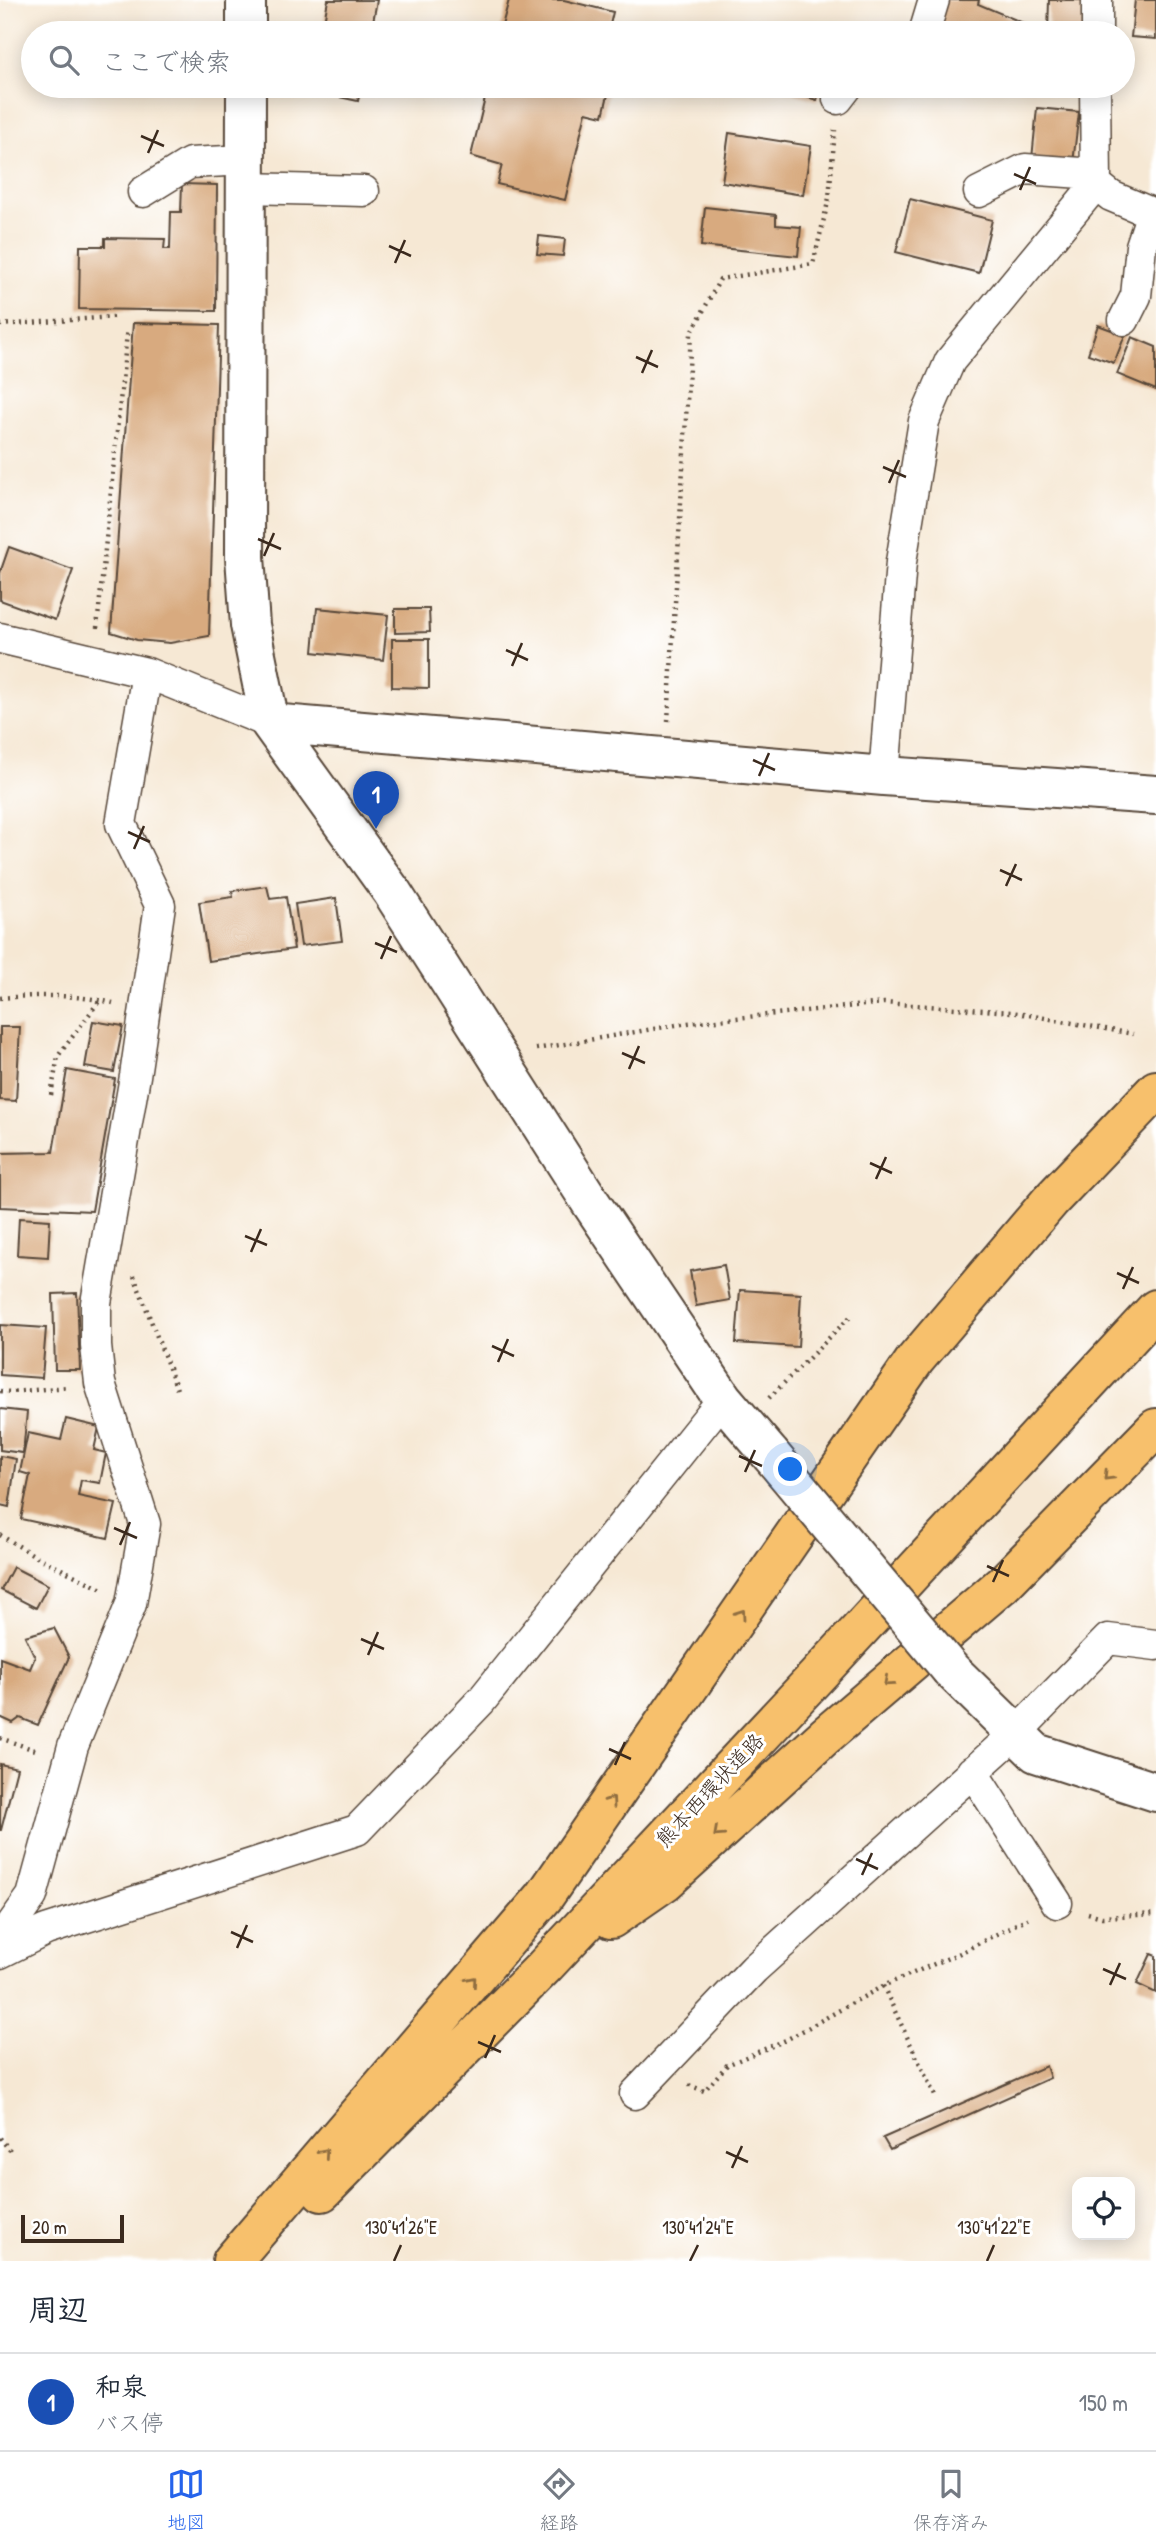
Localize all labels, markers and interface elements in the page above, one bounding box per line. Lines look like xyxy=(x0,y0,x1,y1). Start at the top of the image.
search box xyxy=(21,21,1135,98)
icon: search xyxy=(45,41,83,79)
text: ここで検索 xyxy=(101,44,231,79)
pin: 1 xyxy=(353,771,399,829)
your location xyxy=(773,1452,807,1486)
one-way arrow xyxy=(1104,1468,1117,1481)
one-way arrow xyxy=(733,1609,745,1622)
one-way arrow xyxy=(884,1674,897,1686)
street label: 熊本西環状道路 xyxy=(649,1726,770,1853)
one-way arrow xyxy=(603,1796,615,1809)
one-way arrow xyxy=(713,1825,726,1837)
one-way arrow xyxy=(464,1976,476,1989)
one-way arrow xyxy=(316,2149,328,2162)
map controls xyxy=(1072,2177,1135,2240)
button: locate xyxy=(1072,2177,1135,2240)
scale bar xyxy=(21,2212,124,2244)
text: 20 m xyxy=(32,2214,67,2240)
text: 130°41'26"E xyxy=(365,2215,437,2240)
text: 130°41'24"E xyxy=(662,2215,734,2240)
text: 130°41'22"E xyxy=(957,2215,1031,2240)
text: 周辺 xyxy=(28,2289,88,2329)
text: 和泉 xyxy=(95,2369,147,2404)
text: 1 xyxy=(47,2387,55,2418)
text: 150 m xyxy=(1079,2387,1128,2418)
text: バス停 xyxy=(95,2407,164,2438)
tab: 地図 xyxy=(167,2465,205,2535)
tab: 経路 xyxy=(540,2465,578,2535)
tab: 保存済み xyxy=(913,2465,989,2535)

